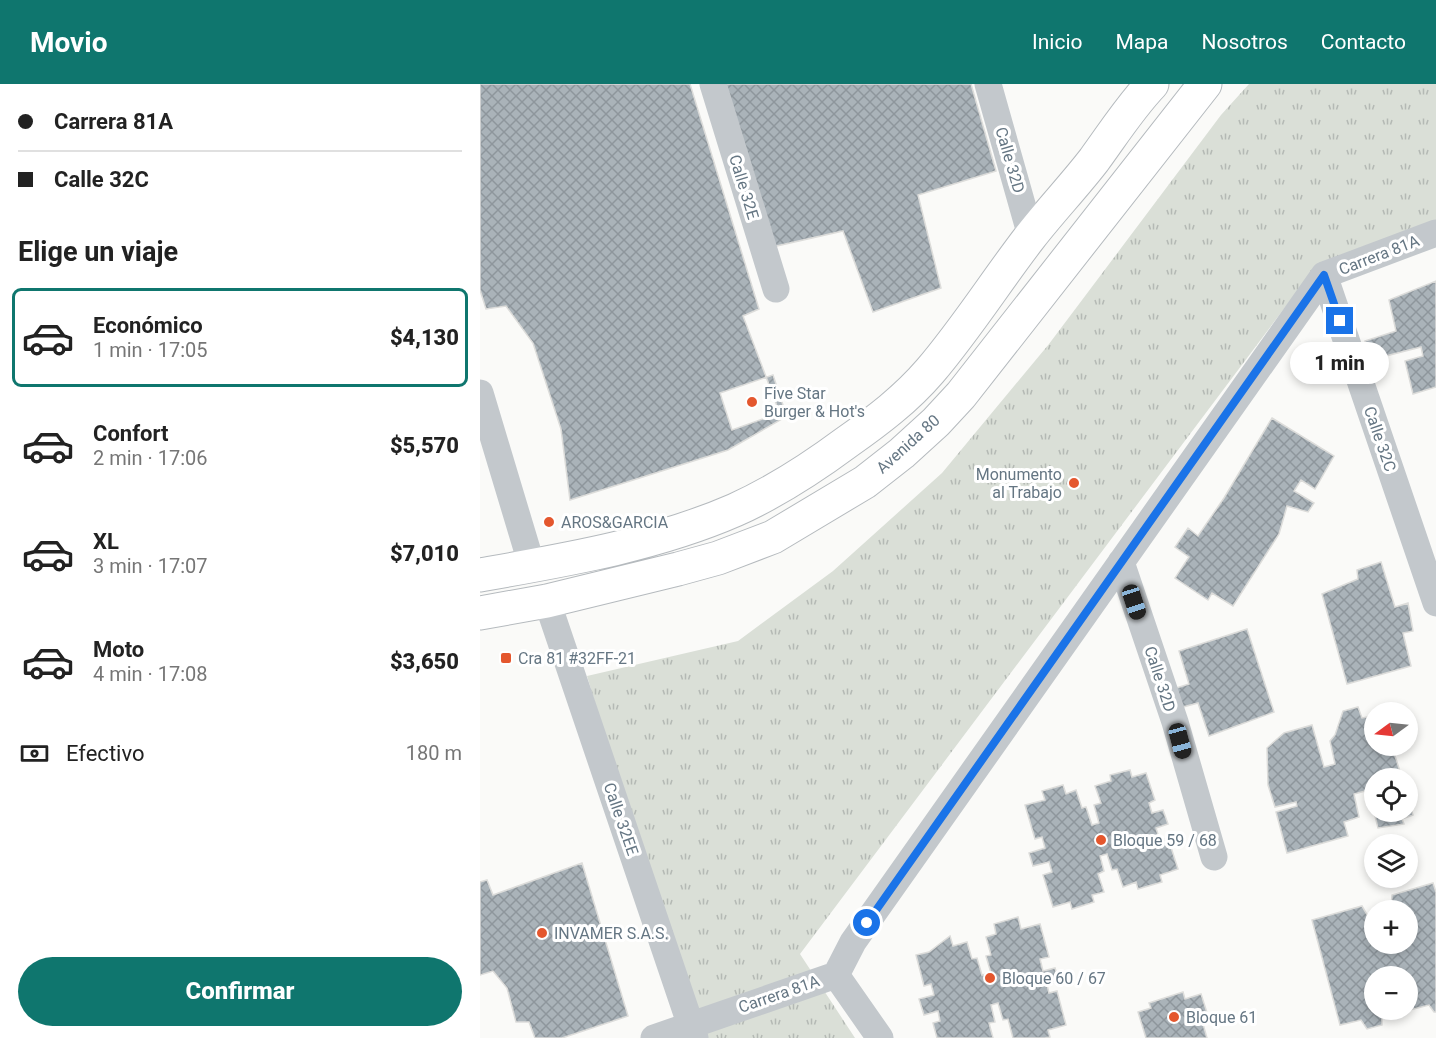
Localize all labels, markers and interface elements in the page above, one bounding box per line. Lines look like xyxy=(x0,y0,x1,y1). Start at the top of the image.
text: Movio xyxy=(30,26,108,59)
text: Inicio xyxy=(1032,30,1082,54)
text: Mapa xyxy=(1115,30,1168,54)
text: Nosotros xyxy=(1201,30,1288,54)
text: Contacto xyxy=(1321,30,1406,54)
text: Carrera 81A xyxy=(54,109,173,134)
street label: Calle 32D xyxy=(992,125,1028,195)
street label: Calle 32E xyxy=(725,152,763,222)
text: Calle 32C xyxy=(54,167,149,192)
street label: Carrera 81A xyxy=(1336,231,1422,279)
text: Elige un viaje xyxy=(18,236,178,268)
route end xyxy=(1326,307,1353,334)
icon: car xyxy=(21,311,75,365)
text: Económico xyxy=(93,313,203,338)
text: $4,130 xyxy=(390,325,459,350)
text: 1 min · 17:05 xyxy=(93,338,208,362)
callout: 1 min xyxy=(1290,342,1390,384)
text: 1 min xyxy=(1314,351,1365,375)
place label: Five Star Burger & Hot's xyxy=(764,384,865,421)
marker: Five Star Burger & Hot's xyxy=(745,395,759,409)
street label: Calle 32C xyxy=(1360,404,1400,474)
street label: Avenida 80 xyxy=(872,411,944,477)
icon: car xyxy=(21,419,75,473)
text: Confort xyxy=(93,421,168,446)
text: $5,570 xyxy=(390,433,459,458)
text: 2 min · 17:06 xyxy=(93,446,208,470)
place label: Monumento al Trabajo xyxy=(976,465,1062,502)
marker: Monumento al Trabajo xyxy=(1067,476,1081,490)
place label: AROS&GARCIA xyxy=(561,513,669,532)
marker: AROS&GARCIA xyxy=(542,515,556,529)
icon: car xyxy=(21,527,75,581)
text: XL xyxy=(93,529,119,554)
text: $7,010 xyxy=(390,541,459,566)
text: 3 min · 17:07 xyxy=(93,554,208,578)
car xyxy=(1120,582,1148,622)
icon: car xyxy=(21,635,75,689)
text: Moto xyxy=(93,637,144,662)
street label: Calle 32D xyxy=(1140,644,1180,714)
text: $3,650 xyxy=(390,649,459,674)
place label: Cra 81 #32FF-21 xyxy=(518,649,636,668)
marker: Cra 81 #32FF-21 xyxy=(499,651,513,665)
text: 4 min · 17:08 xyxy=(93,662,208,686)
north arrow xyxy=(1364,702,1418,756)
map controls xyxy=(1364,702,1418,1020)
car xyxy=(1167,721,1193,761)
icon: cash xyxy=(18,737,51,770)
text: Efectivo xyxy=(66,741,144,766)
text: 180 m xyxy=(406,741,462,765)
button: locate xyxy=(1364,768,1418,822)
street label: Calle 32EE xyxy=(600,780,642,858)
place label: Bloque 59 / 68 xyxy=(1113,831,1217,850)
marker: Bloque 59 / 68 xyxy=(1094,833,1108,847)
button: layers xyxy=(1364,834,1418,888)
button: + xyxy=(1364,900,1418,954)
route start xyxy=(853,909,880,936)
place label: INVAMER S.A.S. xyxy=(554,924,669,943)
marker: INVAMER S.A.S. xyxy=(535,926,549,940)
button: Confirmar xyxy=(18,957,462,1026)
button: − xyxy=(1364,966,1418,1020)
place label: Bloque 60 / 67 xyxy=(1002,969,1106,988)
street label: Carrera 81A xyxy=(736,971,823,1017)
marker: Bloque 60 / 67 xyxy=(983,971,997,985)
place label: Bloque 61 xyxy=(1186,1008,1257,1027)
marker: Bloque 61 xyxy=(1167,1010,1181,1024)

